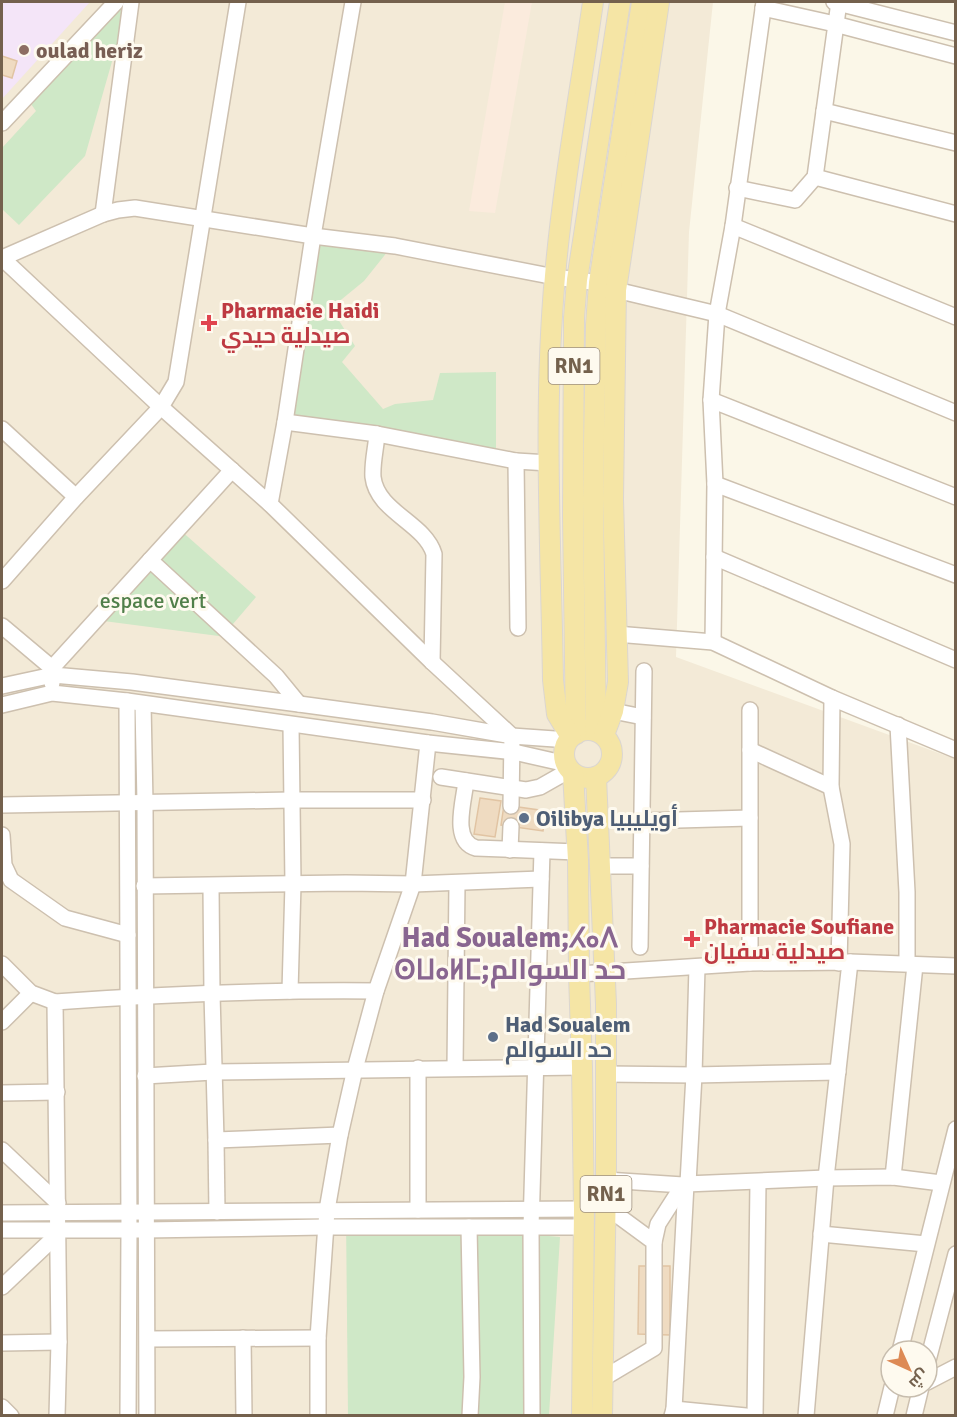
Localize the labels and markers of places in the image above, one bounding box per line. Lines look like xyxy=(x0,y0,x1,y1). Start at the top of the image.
place label: oulad heriz xyxy=(36,37,143,64)
marker: oulad heriz xyxy=(17,43,31,57)
place label: Pharmacie Haidi صيدلية حيدي xyxy=(221,297,379,353)
marker: Pharmacie Haidi صيدلية حيدي xyxy=(202,316,216,330)
place label: Oilibya أويليبيا xyxy=(536,804,678,832)
marker: Oilibya أويليبيا xyxy=(517,811,531,825)
place label: Pharmacie Soufiane صيدلية سفيان xyxy=(704,913,894,965)
marker: Pharmacie Soufiane صيدلية سفيان xyxy=(685,932,699,946)
place label: Had Soualem حد السوالم xyxy=(505,1011,631,1065)
marker: Had Soualem حد السوالم xyxy=(486,1030,500,1044)

